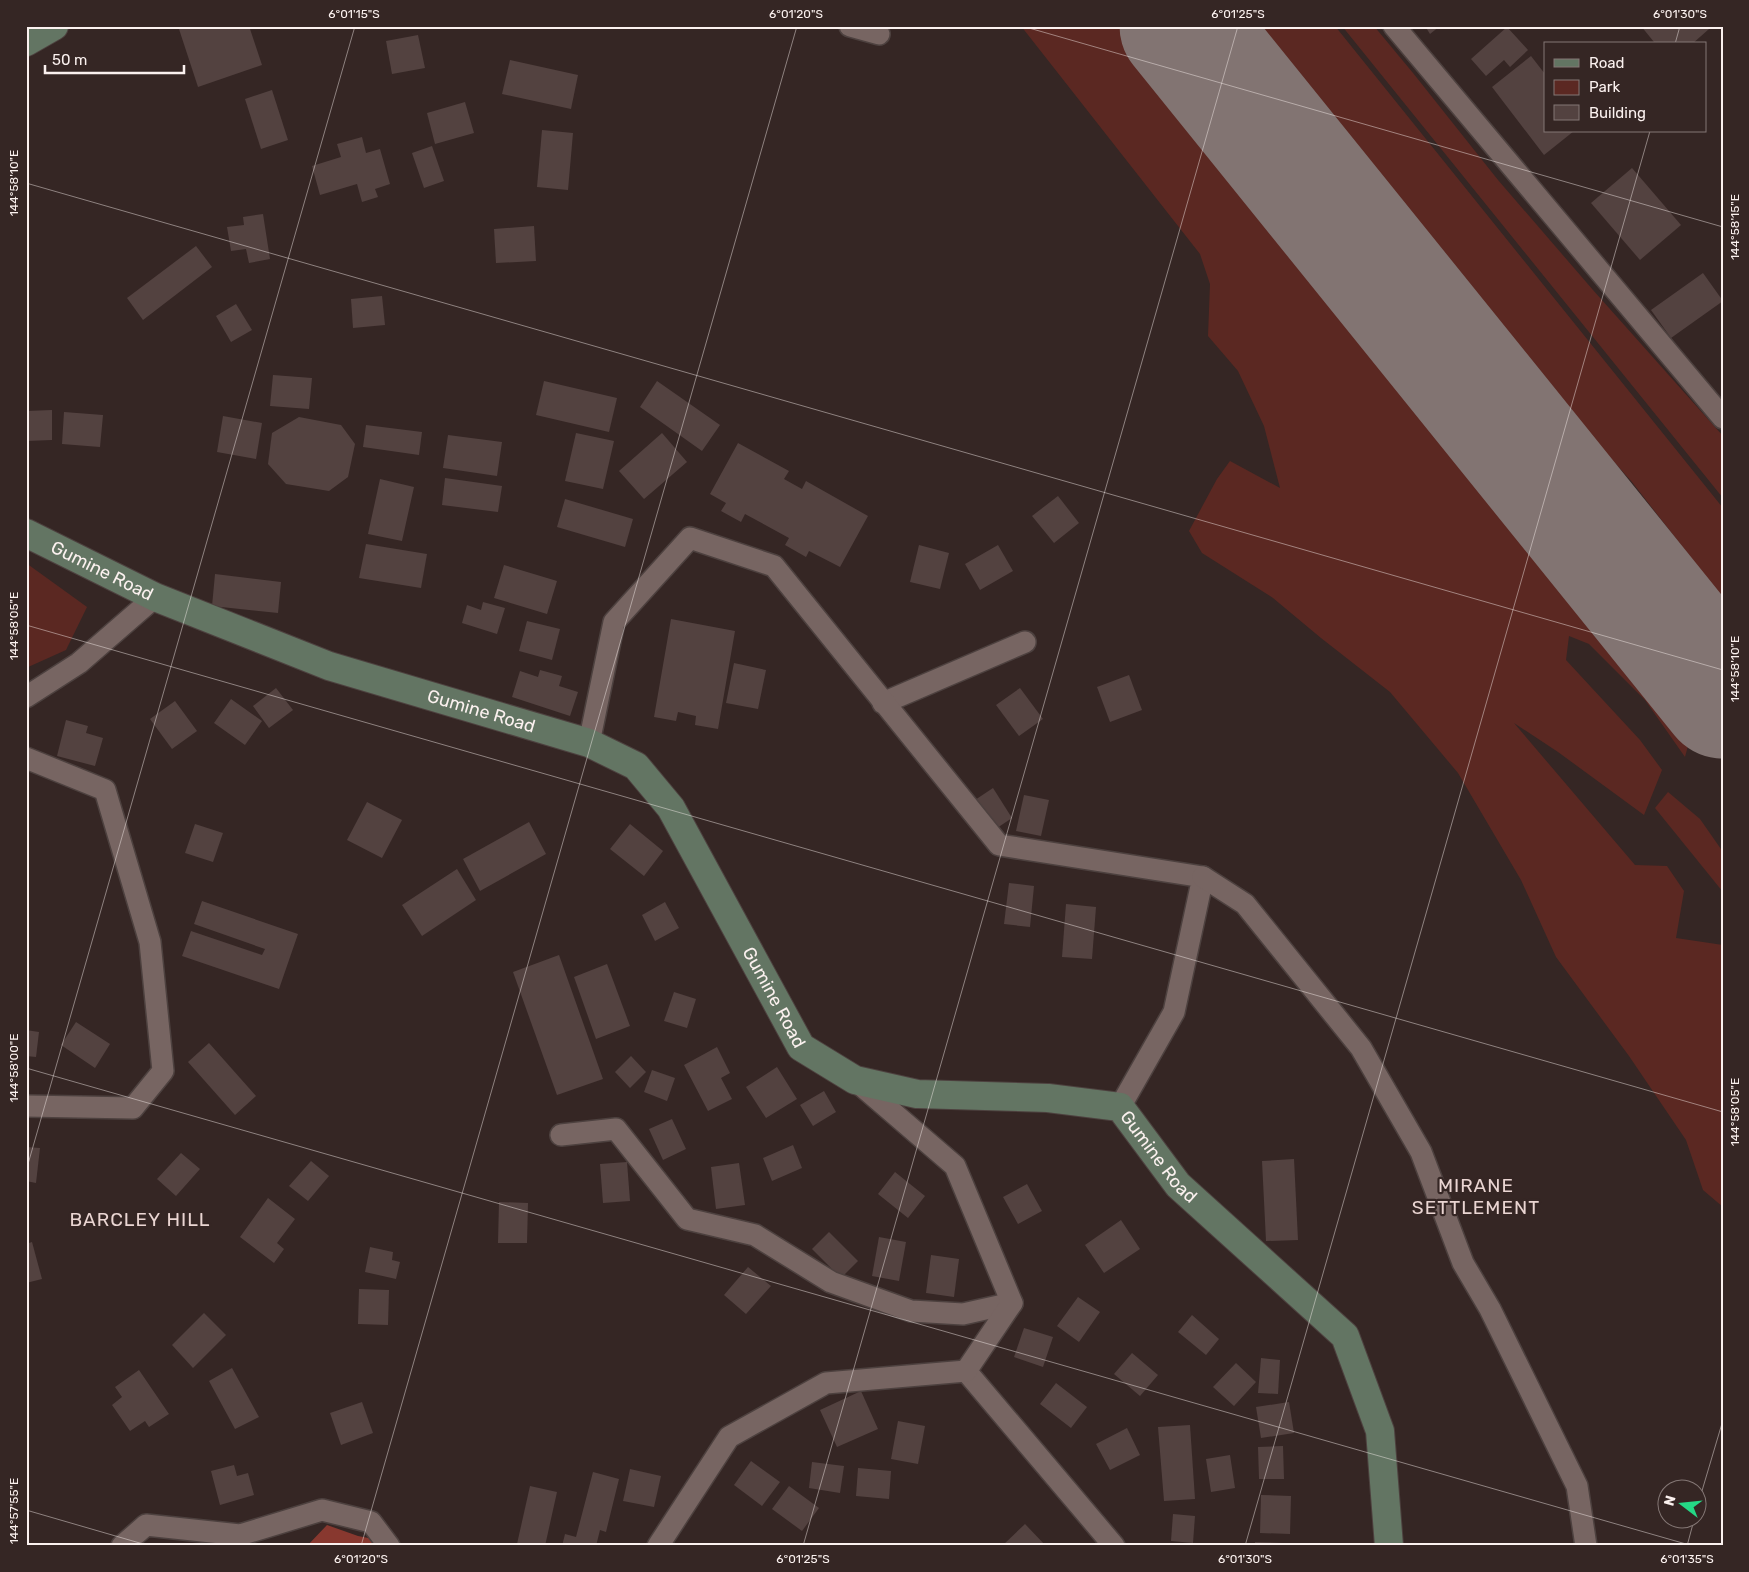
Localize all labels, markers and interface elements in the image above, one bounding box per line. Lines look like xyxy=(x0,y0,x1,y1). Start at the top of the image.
text: 6°01'15"S xyxy=(328,7,380,21)
text: 6°01'20"S xyxy=(769,7,823,21)
text: 6°01'25"S xyxy=(1211,7,1265,21)
text: 6°01'30"S xyxy=(1653,7,1707,21)
scale bar xyxy=(45,42,184,74)
legend xyxy=(1544,42,1706,132)
text: 50 m xyxy=(52,51,87,69)
text: Road xyxy=(1589,54,1625,72)
text: Park xyxy=(1589,78,1620,96)
text: Building xyxy=(1589,104,1646,122)
text: 144°58'10"E xyxy=(7,150,21,216)
text: 144°58'15"E xyxy=(1728,194,1742,260)
street label: Gumine Road xyxy=(47,536,157,605)
text: 144°58'05"E xyxy=(7,592,21,660)
text: 144°58'10"E xyxy=(1728,636,1742,702)
street label: Gumine Road xyxy=(425,685,538,737)
street label: Gumine Road xyxy=(738,943,810,1052)
text: 144°58'00"E xyxy=(7,1033,21,1103)
text: 144°58'05"E xyxy=(1728,1078,1742,1146)
street label: Gumine Road xyxy=(1116,1106,1201,1208)
district label: MIRANE SETTLEMENT xyxy=(1412,1174,1540,1219)
district label: BARCLEY HILL xyxy=(69,1208,211,1231)
text: 144°57'55"E xyxy=(7,1478,21,1544)
north arrow xyxy=(1656,1480,1706,1530)
text: N xyxy=(1660,1493,1680,1508)
text: 6°01'20"S xyxy=(334,1552,388,1566)
text: 6°01'25"S xyxy=(776,1552,830,1566)
text: 6°01'30"S xyxy=(1218,1552,1272,1566)
text: 6°01'35"S xyxy=(1660,1552,1714,1566)

